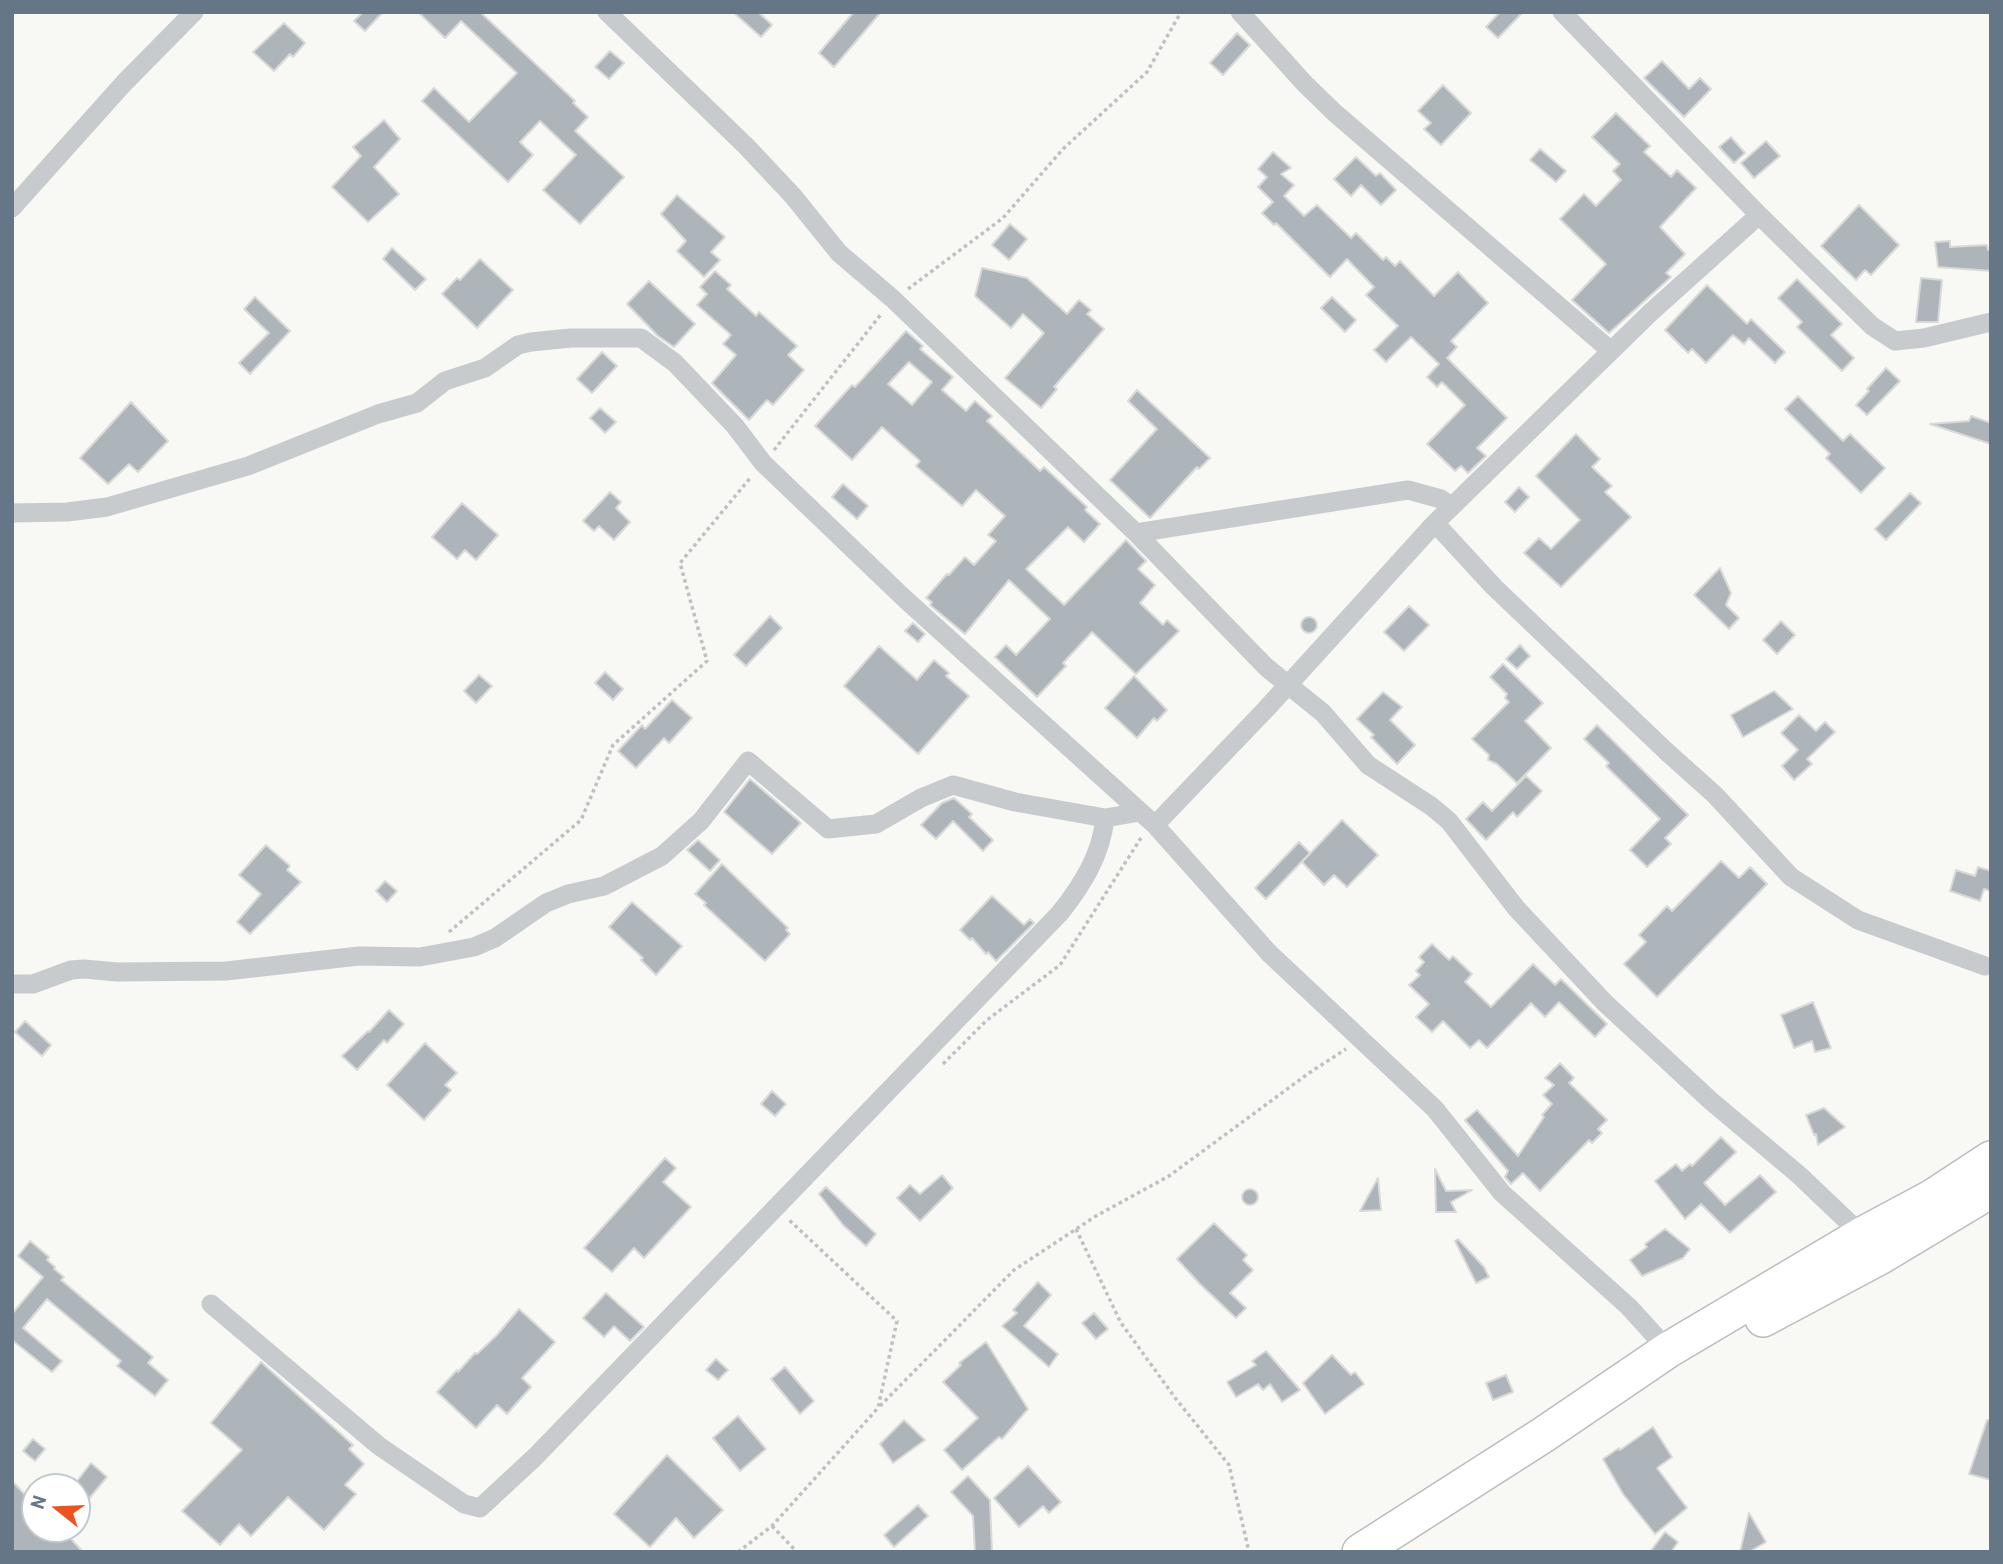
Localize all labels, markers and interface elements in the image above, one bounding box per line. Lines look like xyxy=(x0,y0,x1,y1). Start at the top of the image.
north arrow xyxy=(21,1473,91,1543)
text: N xyxy=(25,1492,50,1512)

